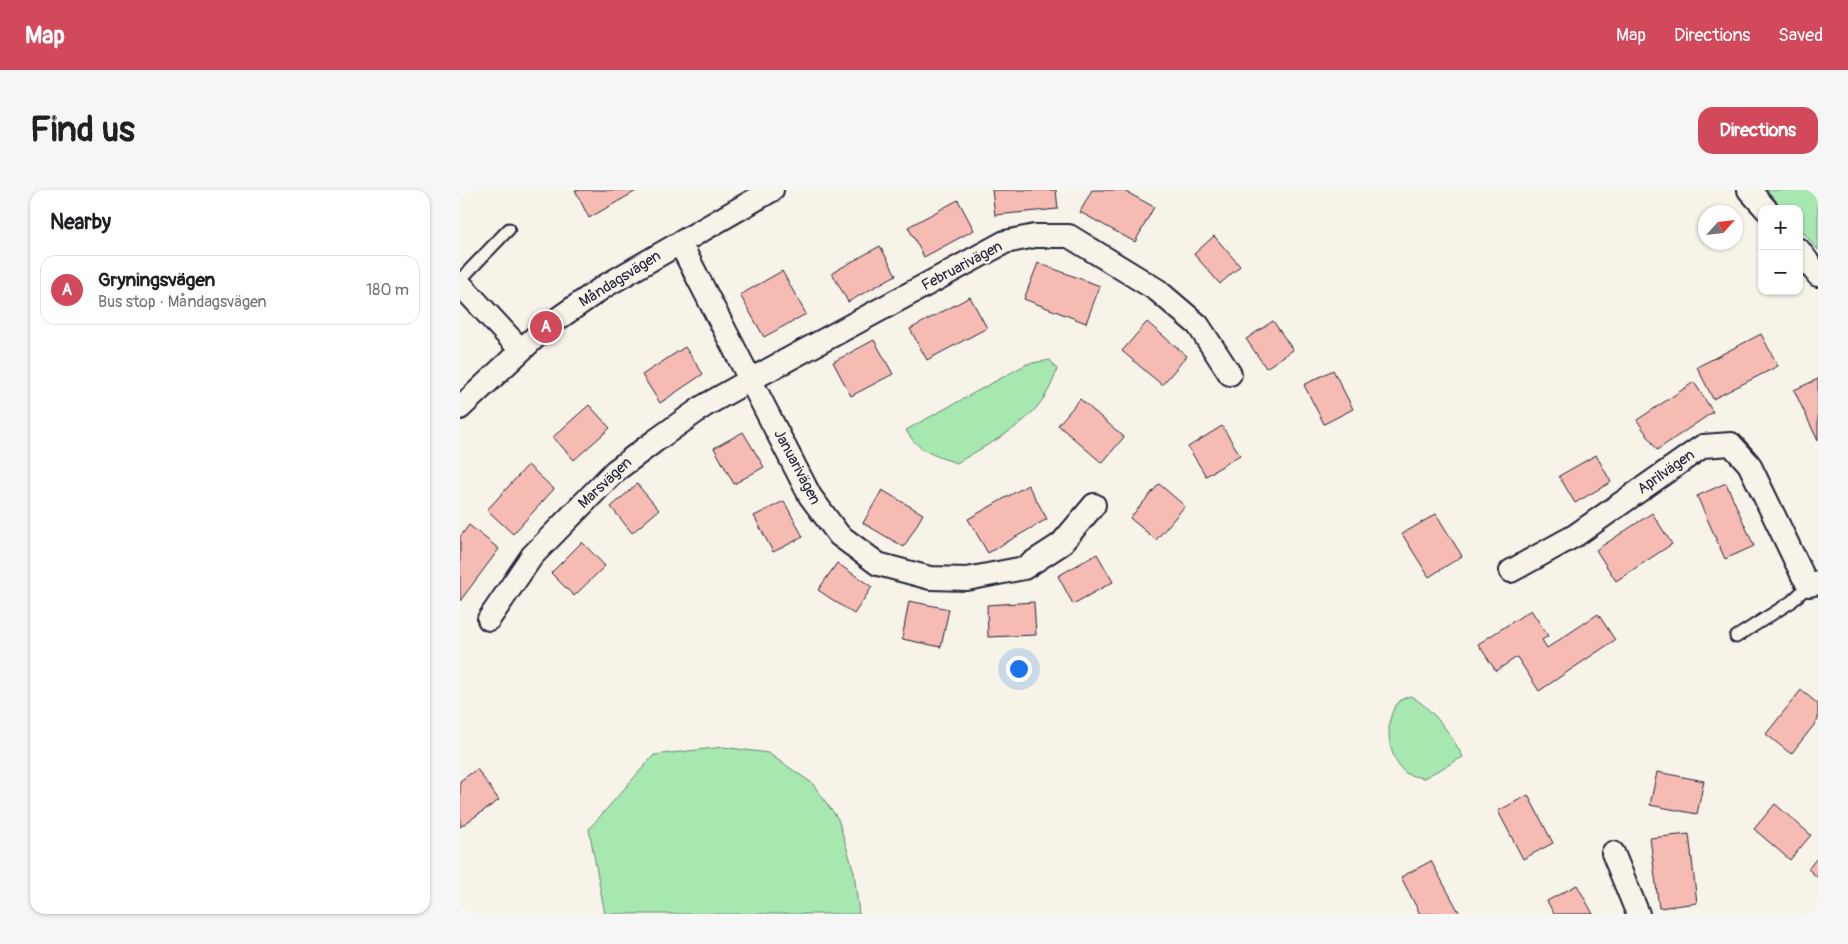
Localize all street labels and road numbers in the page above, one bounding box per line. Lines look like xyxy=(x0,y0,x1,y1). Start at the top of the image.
street label: Februarivägen xyxy=(918,237,1006,295)
street label: Måndagsvägen xyxy=(576,246,664,312)
street label: Januarivägen xyxy=(769,426,825,508)
street label: Aprilvägen xyxy=(1634,445,1698,499)
street label: Marsvägen xyxy=(574,453,636,513)

